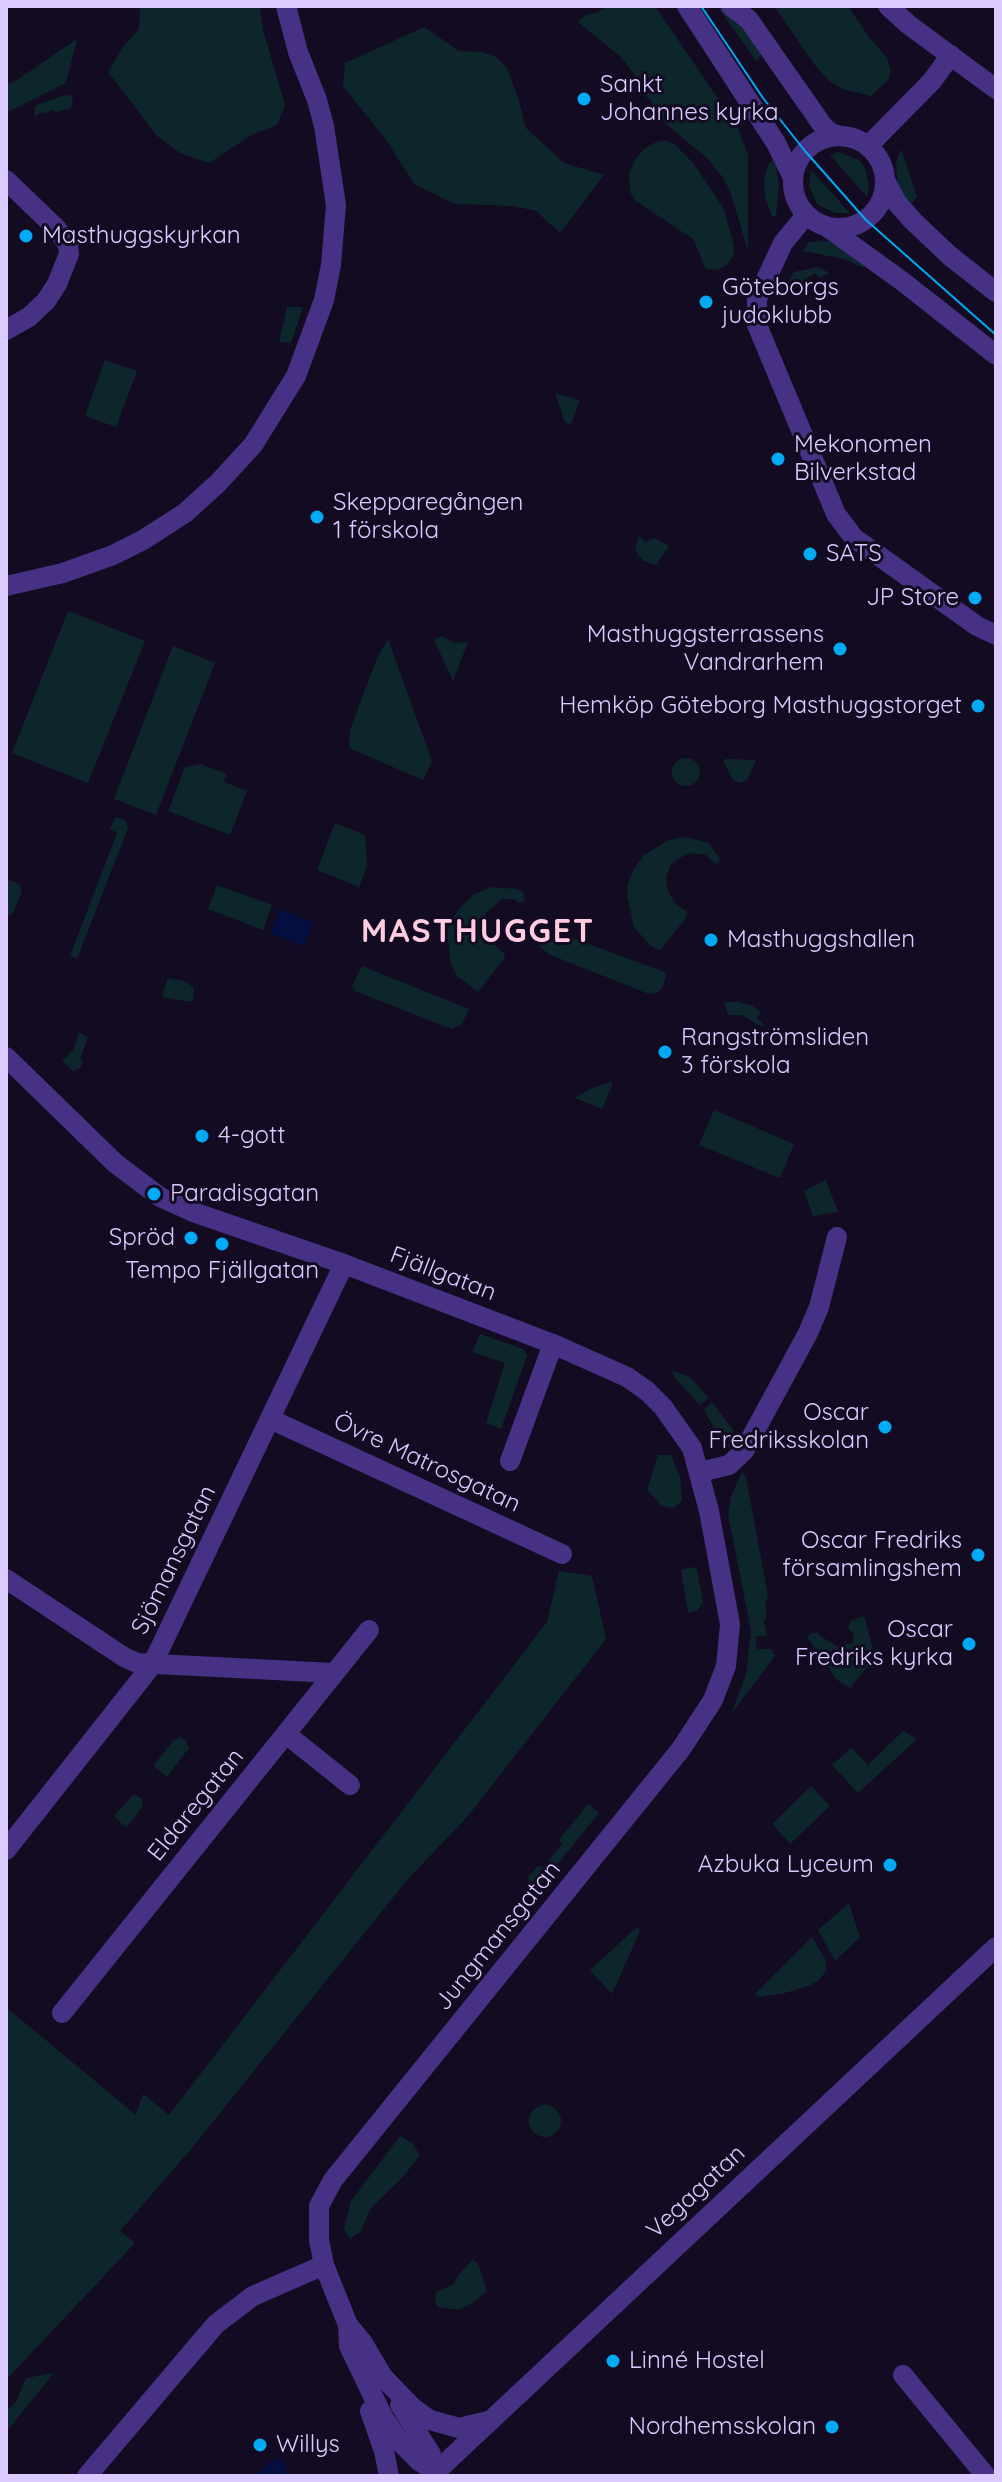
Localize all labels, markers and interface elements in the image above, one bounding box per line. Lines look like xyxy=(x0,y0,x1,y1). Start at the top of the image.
place label: Sankt Johannes kyrka xyxy=(600,71,779,127)
marker: Sankt Johannes kyrka xyxy=(575,90,593,108)
place label: Masthuggskyrkan xyxy=(42,222,241,250)
marker: Masthuggskyrkan xyxy=(17,227,35,245)
place label: Göteborgs judoklubb xyxy=(722,274,839,330)
marker: Göteborgs judoklubb xyxy=(697,293,715,311)
place label: Mekonomen Bilverkstad xyxy=(794,431,932,487)
marker: Mekonomen Bilverkstad xyxy=(769,450,787,468)
place label: Skepparegången 1 förskola xyxy=(333,489,523,545)
marker: Skepparegången 1 förskola xyxy=(308,508,326,526)
place label: SATS xyxy=(826,540,882,568)
marker: SATS xyxy=(801,545,819,563)
place label: JP Store xyxy=(866,584,959,612)
marker: JP Store xyxy=(966,589,984,607)
place label: Masthuggsterrassens Vandrarhem xyxy=(587,621,824,677)
marker: Masthuggsterrassens Vandrarhem xyxy=(831,640,849,658)
place label: Hemköp Göteborg Masthuggstorget xyxy=(559,692,962,720)
marker: Hemköp Göteborg Masthuggstorget xyxy=(969,697,987,715)
district label: MASTHUGGET xyxy=(361,913,595,951)
place label: Masthuggshallen xyxy=(727,926,915,954)
marker: Masthuggshallen xyxy=(702,931,720,949)
place label: Rangströmsliden 3 förskola xyxy=(681,1024,869,1080)
marker: Rangströmsliden 3 förskola xyxy=(656,1043,674,1061)
place label: 4-gott xyxy=(218,1122,285,1150)
marker: 4-gott xyxy=(193,1127,211,1145)
place label: Paradisgatan xyxy=(170,1180,319,1208)
marker: Paradisgatan xyxy=(145,1185,163,1203)
place label: Spröd xyxy=(109,1224,175,1252)
marker: Spröd xyxy=(182,1229,200,1247)
marker: Tempo Fjällgatan xyxy=(213,1235,231,1253)
street label: Fjällgatan xyxy=(386,1241,500,1307)
place label: Tempo Fjällgatan xyxy=(125,1257,319,1285)
place label: Oscar Fredriksskolan xyxy=(708,1399,869,1455)
street label: Övre Matrosgatan xyxy=(329,1407,525,1519)
marker: Oscar Fredriksskolan xyxy=(876,1418,894,1436)
street label: Sjömansgatan xyxy=(126,1481,222,1639)
place label: Oscar Fredriks församlingshem xyxy=(782,1527,962,1583)
marker: Oscar Fredriks församlingshem xyxy=(969,1546,987,1564)
place label: Oscar Fredriks kyrka xyxy=(795,1616,953,1672)
marker: Oscar Fredriks kyrka xyxy=(960,1635,978,1653)
street label: Eldaregatan xyxy=(142,1743,250,1867)
place label: Azbuka Lyceum xyxy=(698,1851,874,1879)
street label: Jungmansgatan xyxy=(429,1856,567,2016)
marker: Azbuka Lyceum xyxy=(881,1856,899,1874)
street label: Vegagatan xyxy=(641,2139,751,2245)
place label: Linné Hostel xyxy=(629,2347,765,2375)
marker: Linné Hostel xyxy=(604,2352,622,2370)
place label: Nordhemsskolan xyxy=(628,2413,816,2441)
marker: Nordhemsskolan xyxy=(823,2418,841,2436)
place label: Willys xyxy=(276,2431,340,2459)
marker: Willys xyxy=(251,2436,269,2454)

